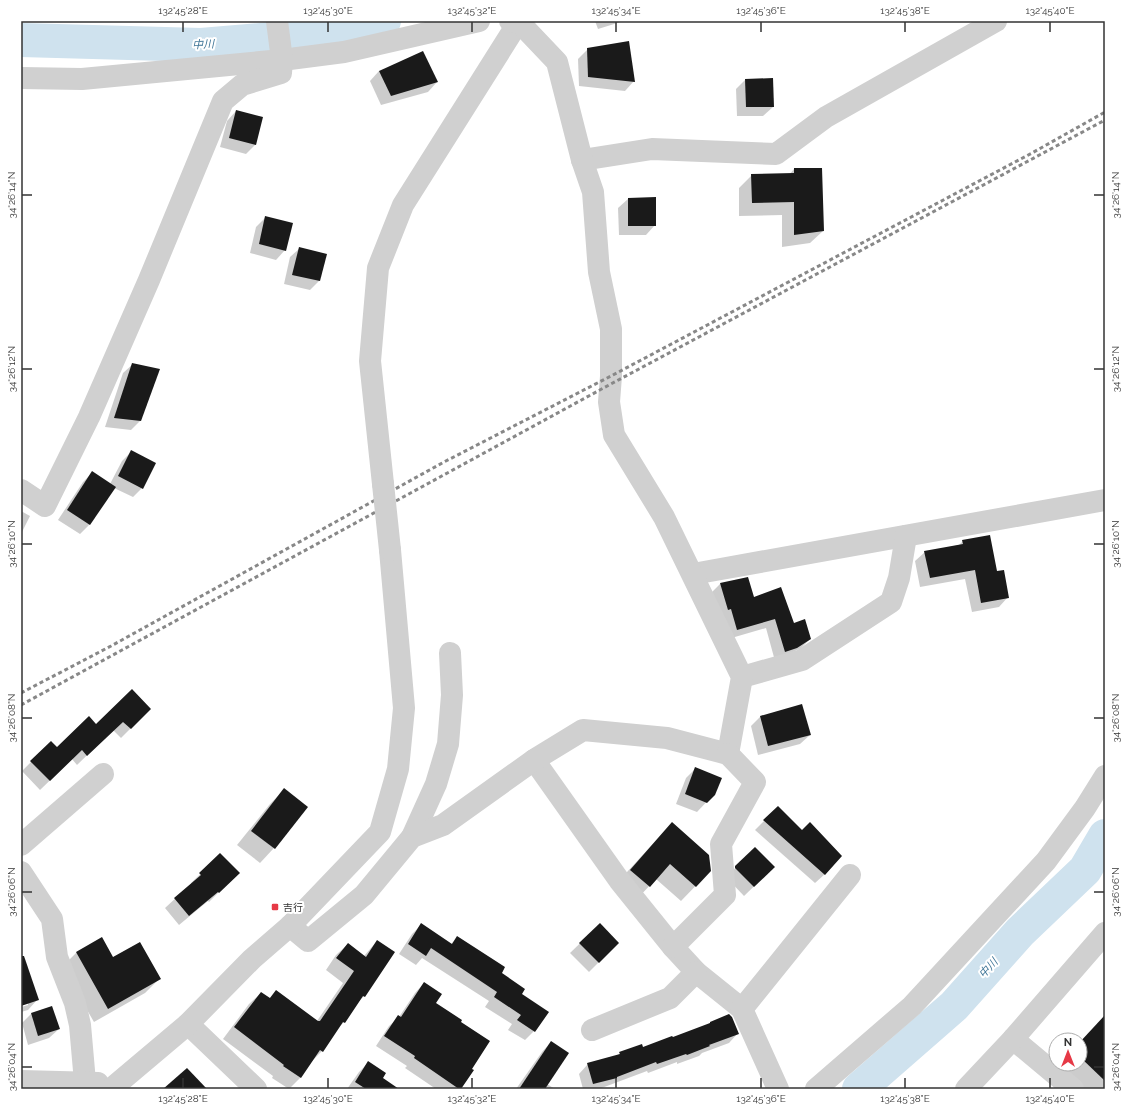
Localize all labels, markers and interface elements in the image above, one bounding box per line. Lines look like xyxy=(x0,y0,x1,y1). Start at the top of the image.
text: 132°45'28"E xyxy=(158,5,208,16)
text: 132°45'30"E xyxy=(303,5,353,16)
text: 132°45'32"E xyxy=(448,5,496,16)
text: 132°45'34"E xyxy=(591,5,641,16)
text: 132°45'36"E xyxy=(736,5,786,16)
text: 132°45'38"E xyxy=(880,5,930,16)
text: 132°45'40"E xyxy=(1025,5,1075,16)
water label: 中川 xyxy=(192,38,215,51)
text: 34°26'14"N xyxy=(6,172,17,218)
text: 34°26'14"N xyxy=(1110,172,1121,218)
text: 34°26'12"N xyxy=(6,346,17,392)
text: 34°26'12"N xyxy=(1110,346,1121,392)
text: 34°26'10"N xyxy=(6,520,17,568)
text: 34°26'10"N xyxy=(1110,520,1121,568)
text: 34°26'08"N xyxy=(6,693,17,743)
text: 34°26'08"N xyxy=(1110,693,1121,743)
text: 34°26'06"N xyxy=(6,867,17,917)
text: 34°26'06"N xyxy=(1110,867,1121,917)
marker: 吉行 xyxy=(270,902,280,912)
place label: 吉行 xyxy=(283,902,303,913)
water label: 中川 xyxy=(976,955,1001,981)
north arrow xyxy=(1048,1032,1088,1072)
text: N xyxy=(1064,1036,1072,1049)
text: 34°26'04"N xyxy=(6,1043,17,1091)
text: 34°26'04"N xyxy=(1110,1043,1121,1091)
text: 132°45'28"E xyxy=(158,1093,208,1104)
text: 132°45'30"E xyxy=(303,1093,353,1104)
text: 132°45'32"E xyxy=(448,1093,496,1104)
text: 132°45'34"E xyxy=(591,1093,641,1104)
text: 132°45'36"E xyxy=(736,1093,786,1104)
text: 132°45'38"E xyxy=(880,1093,930,1104)
text: 132°45'40"E xyxy=(1025,1093,1075,1104)

